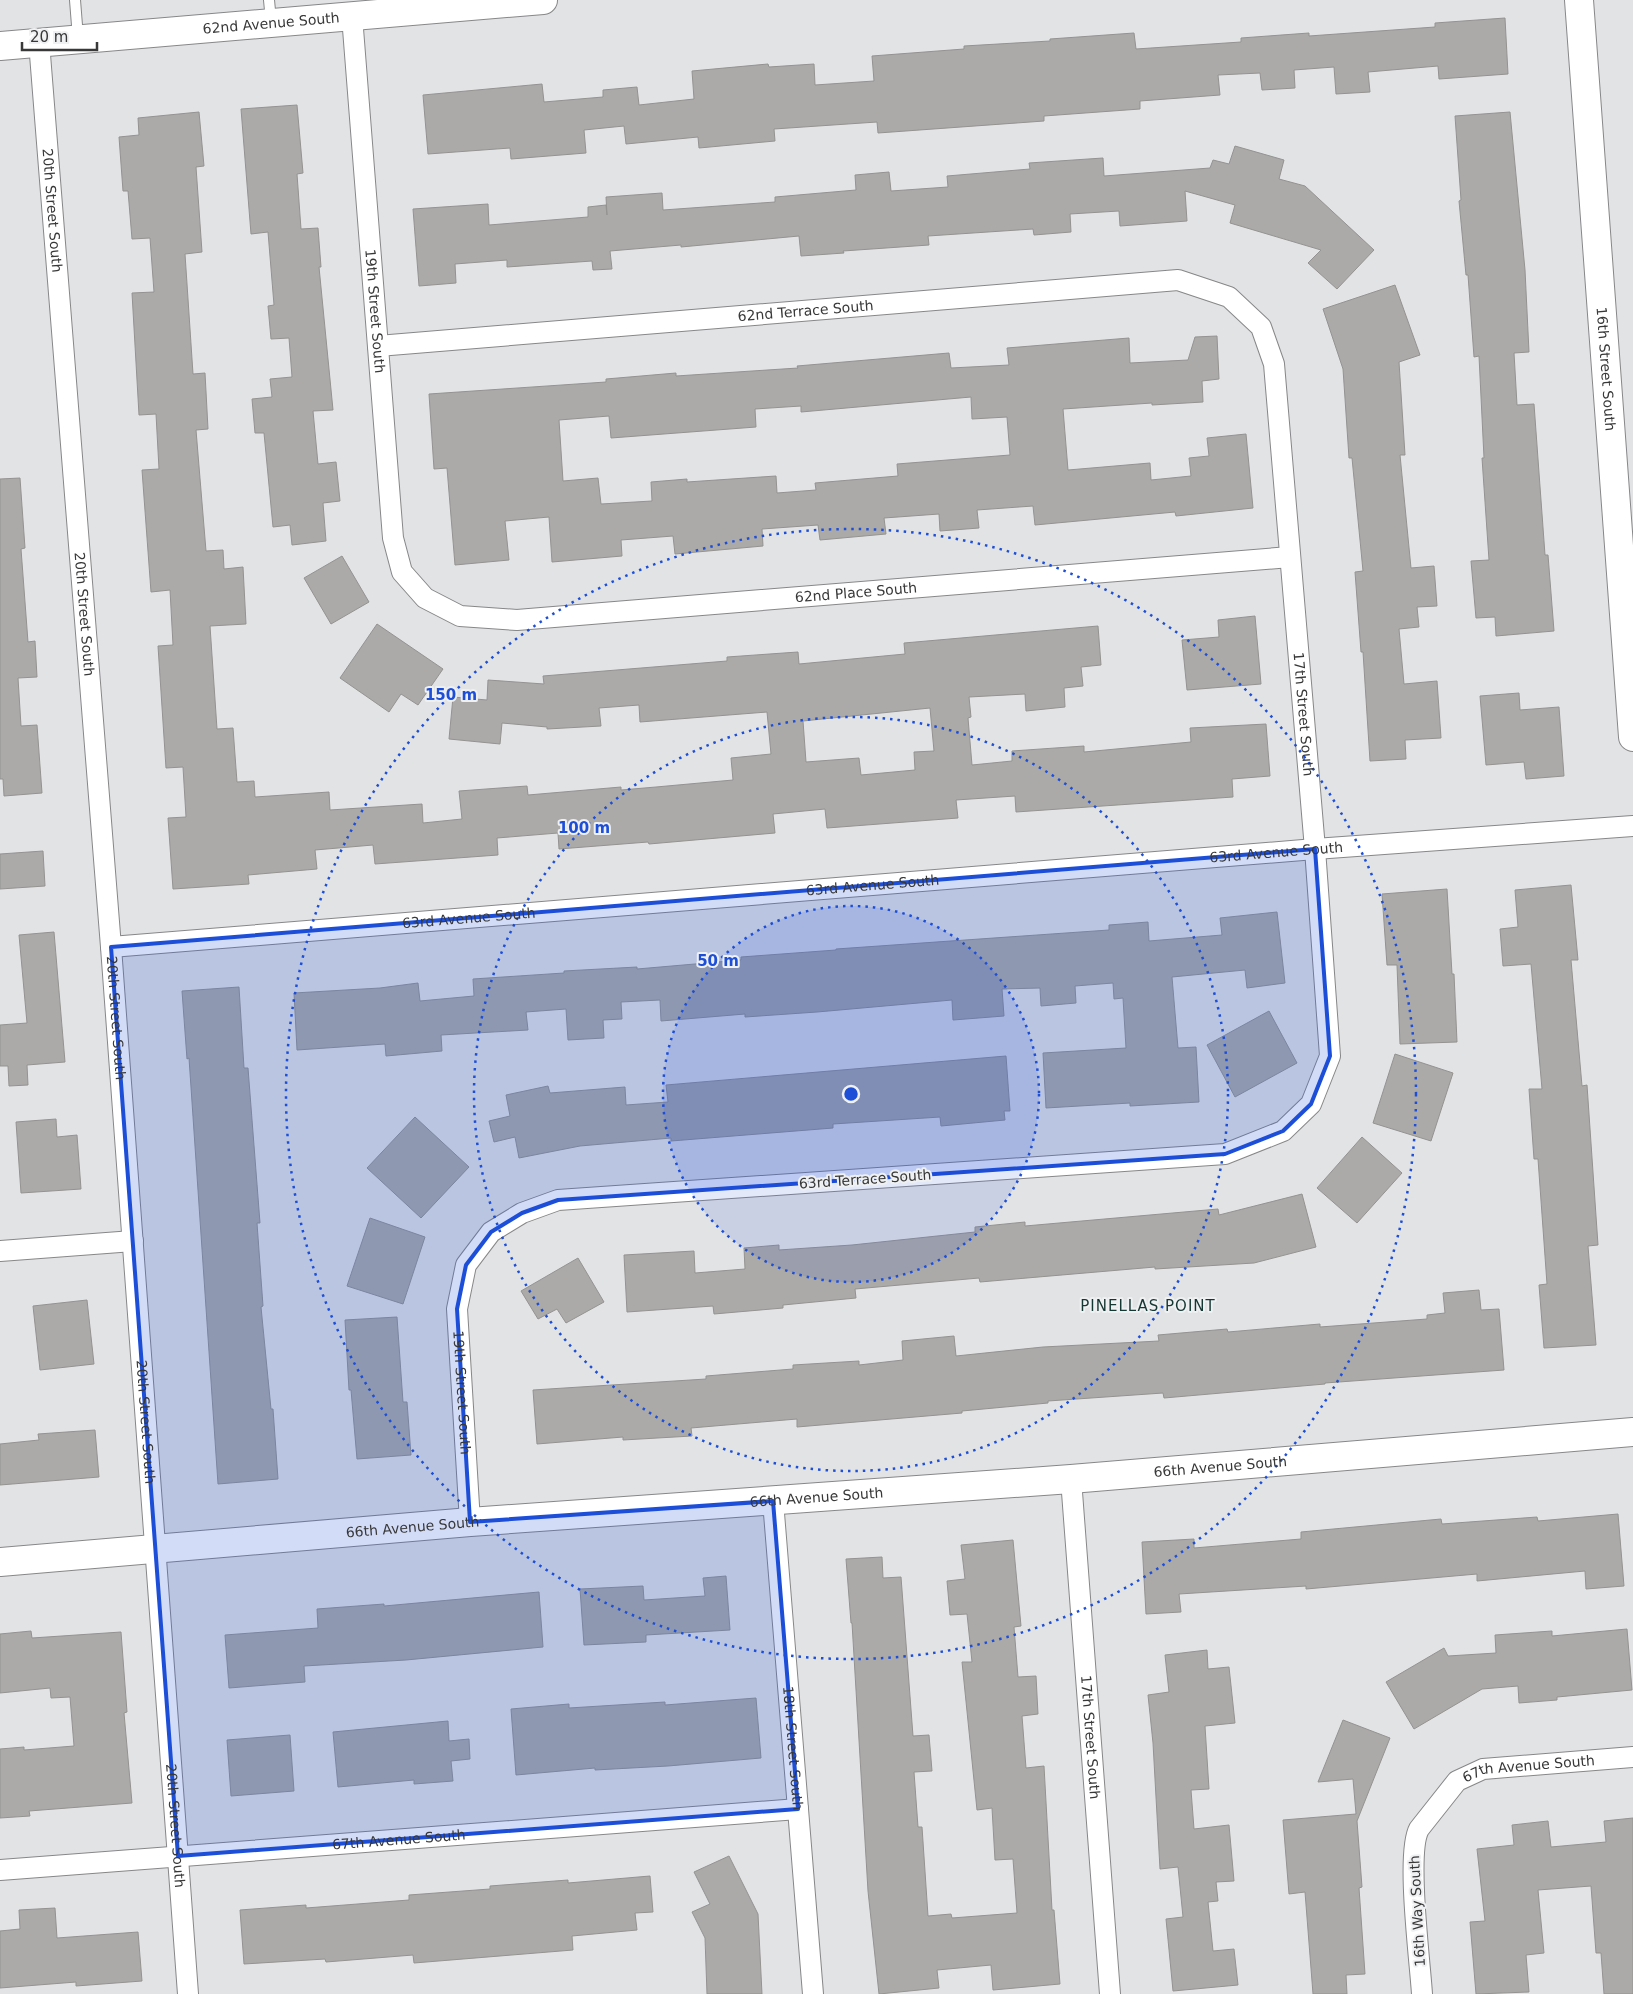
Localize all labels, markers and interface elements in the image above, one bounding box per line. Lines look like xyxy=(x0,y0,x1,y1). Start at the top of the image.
street label: 62nd Avenue South xyxy=(202,9,340,37)
scale bar xyxy=(22,20,98,52)
text: 20 m xyxy=(30,28,68,46)
street label: 20th Street South xyxy=(39,148,65,273)
street label: 19th Street South xyxy=(362,248,388,374)
street label: 62nd Terrace South xyxy=(737,297,874,324)
street label: 16th Street South xyxy=(1594,306,1619,432)
street label: 20th Street South xyxy=(72,552,97,677)
street label: 62nd Place South xyxy=(794,579,918,605)
street label: 17th Street South xyxy=(1290,652,1317,777)
text: 150 m xyxy=(425,686,477,704)
text: 100 m xyxy=(558,819,610,837)
street label: 63rd Avenue South xyxy=(1209,839,1343,866)
street label: 63rd Avenue South xyxy=(805,872,940,898)
street label: 63rd Avenue South xyxy=(401,904,536,931)
text: 50 m xyxy=(697,952,739,970)
street label: 20th Street South xyxy=(104,955,129,1081)
centre of rings xyxy=(842,1085,860,1103)
street label: 63rd Terrace South xyxy=(798,1166,932,1192)
district label: PINELLAS POINT xyxy=(1080,1297,1216,1315)
street label: 19th Street South xyxy=(450,1330,474,1455)
street label: 20th Street South xyxy=(133,1359,158,1484)
street label: 66th Avenue South xyxy=(1153,1453,1288,1480)
street label: 66th Avenue South xyxy=(749,1484,884,1510)
street label: 66th Avenue South xyxy=(345,1513,480,1541)
street label: 17th Street South xyxy=(1078,1675,1103,1800)
street label: 18th Street South xyxy=(780,1686,806,1811)
street label: 67th Avenue South xyxy=(1460,1752,1595,1785)
street label: 20th Street South xyxy=(163,1763,188,1888)
street label: 67th Avenue South xyxy=(331,1826,466,1853)
street label: 16th Way South xyxy=(1406,1855,1428,1967)

